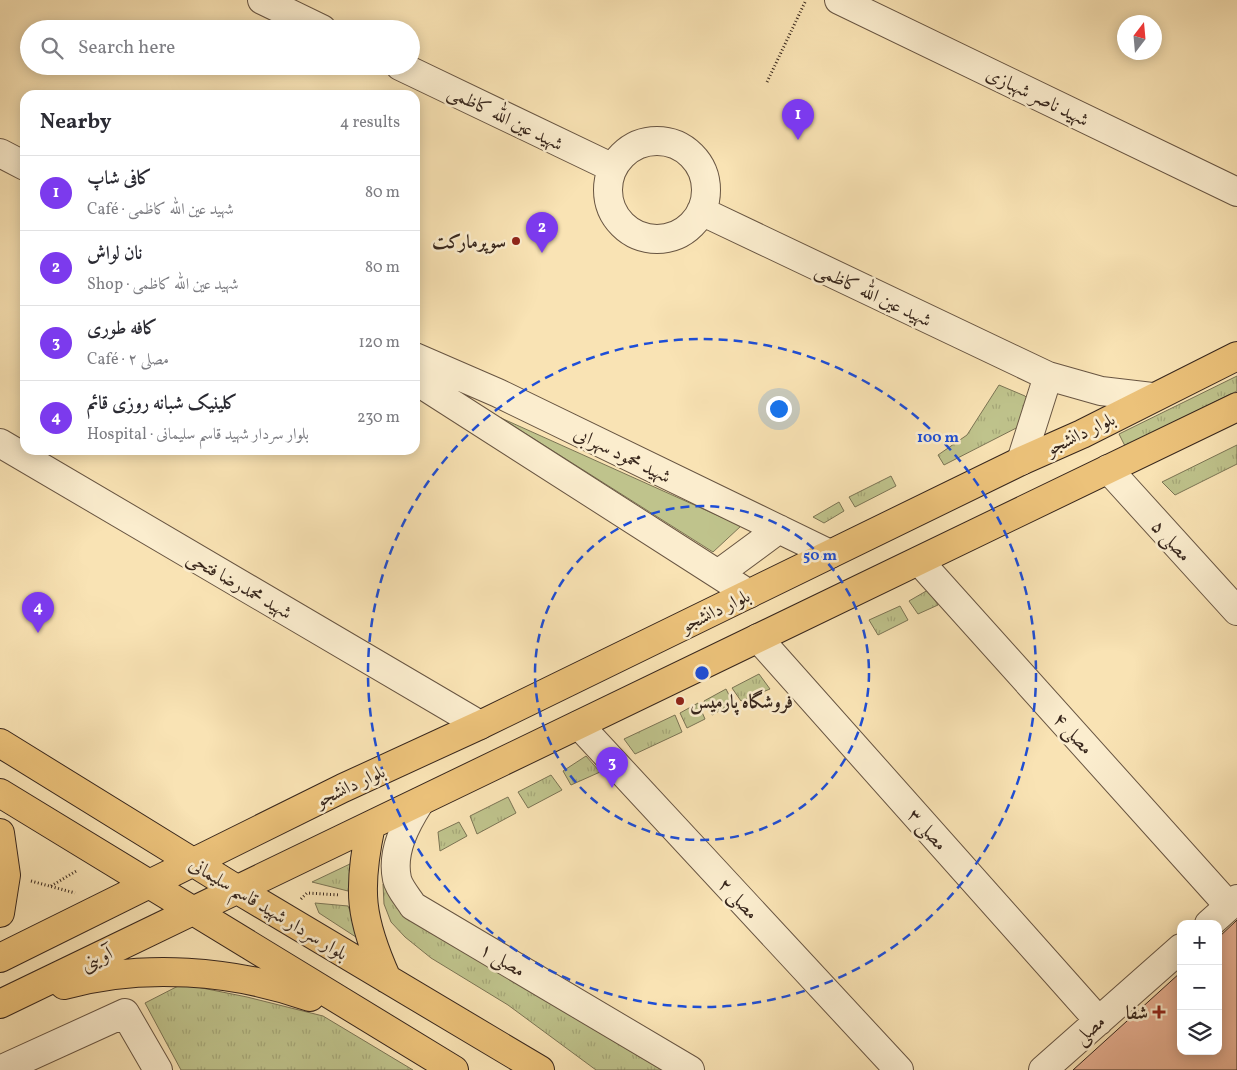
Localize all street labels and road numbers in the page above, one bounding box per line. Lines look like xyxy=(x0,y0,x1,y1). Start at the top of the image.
street label: شهید ناصر شهبازی xyxy=(981,62,1093,134)
street label: شهید عین الله کاظمی xyxy=(443,77,569,158)
street label: شهید عین الله کاظمی xyxy=(811,255,937,334)
street label: بلوار دانشجو xyxy=(1040,407,1120,464)
street label: شهید محمود سهرابی xyxy=(569,421,675,491)
street label: مصلی ۵ xyxy=(1145,515,1196,568)
street label: شهید محمدرضا فتحی xyxy=(182,545,296,626)
street label: بلوار دانشجو xyxy=(675,584,755,641)
street label: مصلی ۴ xyxy=(1047,708,1098,761)
street label: بلوار دانشجو xyxy=(310,759,390,815)
street label: مصلی ۳ xyxy=(901,804,952,857)
street label: بلوار سردار شهید قاسم سلیمانی xyxy=(181,852,352,972)
street label: مصلی ۲ xyxy=(711,873,764,926)
street label: مصلی ۱ xyxy=(474,937,530,984)
street label: آوینی xyxy=(77,940,119,979)
street label: مصلی xyxy=(1069,1010,1112,1051)

